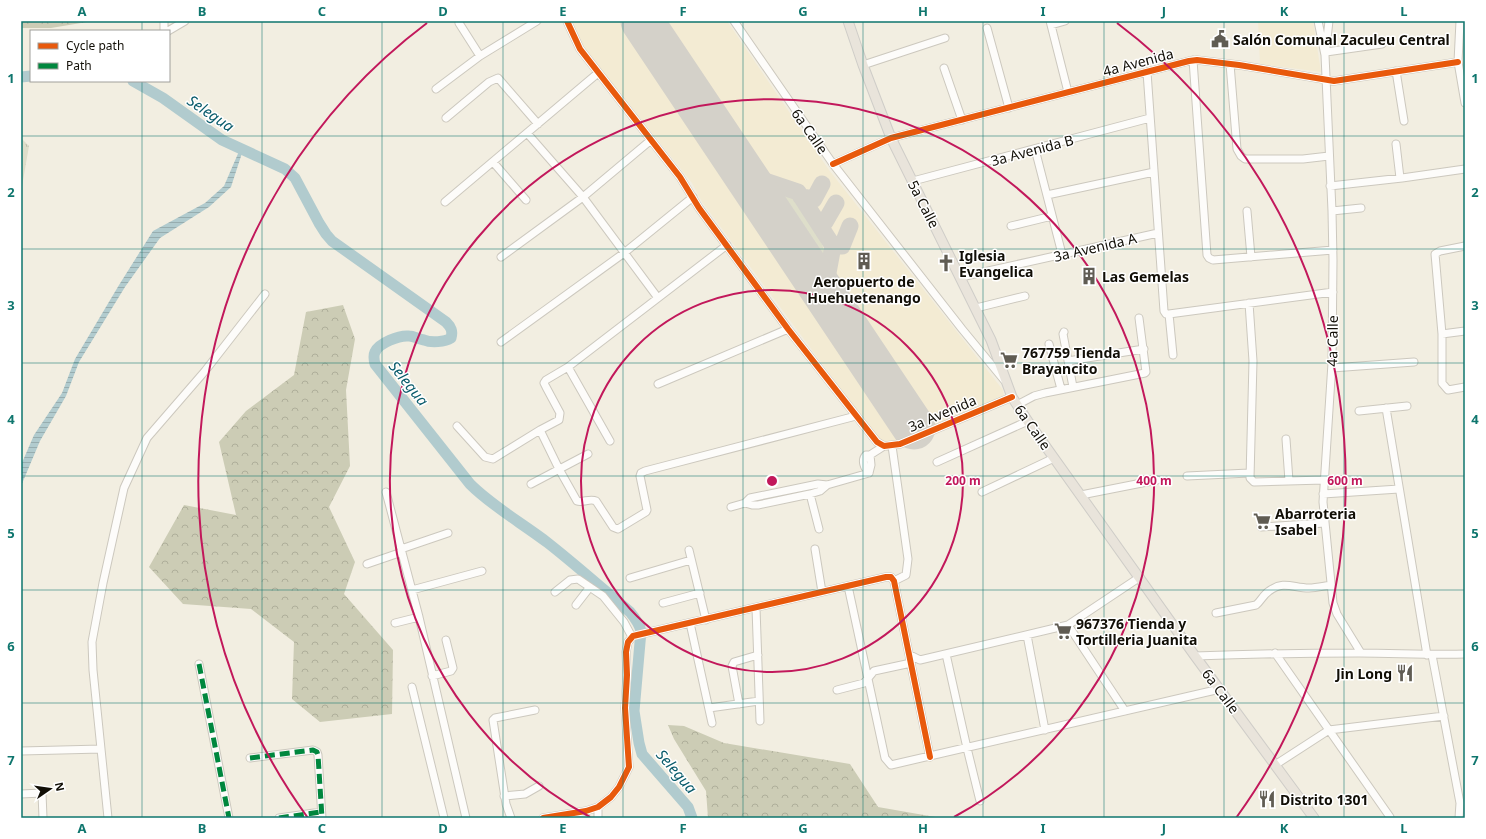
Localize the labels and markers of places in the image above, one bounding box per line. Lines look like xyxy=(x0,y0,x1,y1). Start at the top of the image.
public building icon: Salón Comunal Zaculeu Central xyxy=(1210,29,1230,49)
place label: Salón Comunal Zaculeu Central xyxy=(1233,30,1450,49)
place label: Iglesia Evangelica xyxy=(959,246,1034,281)
building icon: Aeropuerto de Huehuetenango xyxy=(854,251,874,271)
church icon: Iglesia Evangelica xyxy=(936,253,956,273)
building icon: Las Gemelas xyxy=(1079,266,1099,286)
place label: Las Gemelas xyxy=(1102,267,1189,286)
place label: Aeropuerto de Huehuetenango xyxy=(807,272,921,307)
place label: 767759 Tienda Brayancito xyxy=(1022,343,1121,378)
supermarket icon: 767759 Tienda Brayancito xyxy=(999,350,1019,370)
centre of rings xyxy=(765,474,779,488)
place label: Abarroteria Isabel xyxy=(1275,504,1356,539)
supermarket icon: Abarroteria Isabel xyxy=(1252,511,1272,531)
place label: 967376 Tienda y Tortilleria Juanita xyxy=(1076,614,1197,649)
supermarket icon: 967376 Tienda y Tortilleria Juanita xyxy=(1053,621,1073,641)
restaurant icon: Jin Long xyxy=(1395,663,1415,683)
place label: Jin Long xyxy=(1334,664,1392,683)
restaurant icon: Distrito 1301 xyxy=(1257,789,1277,809)
place label: Distrito 1301 xyxy=(1280,790,1368,809)

